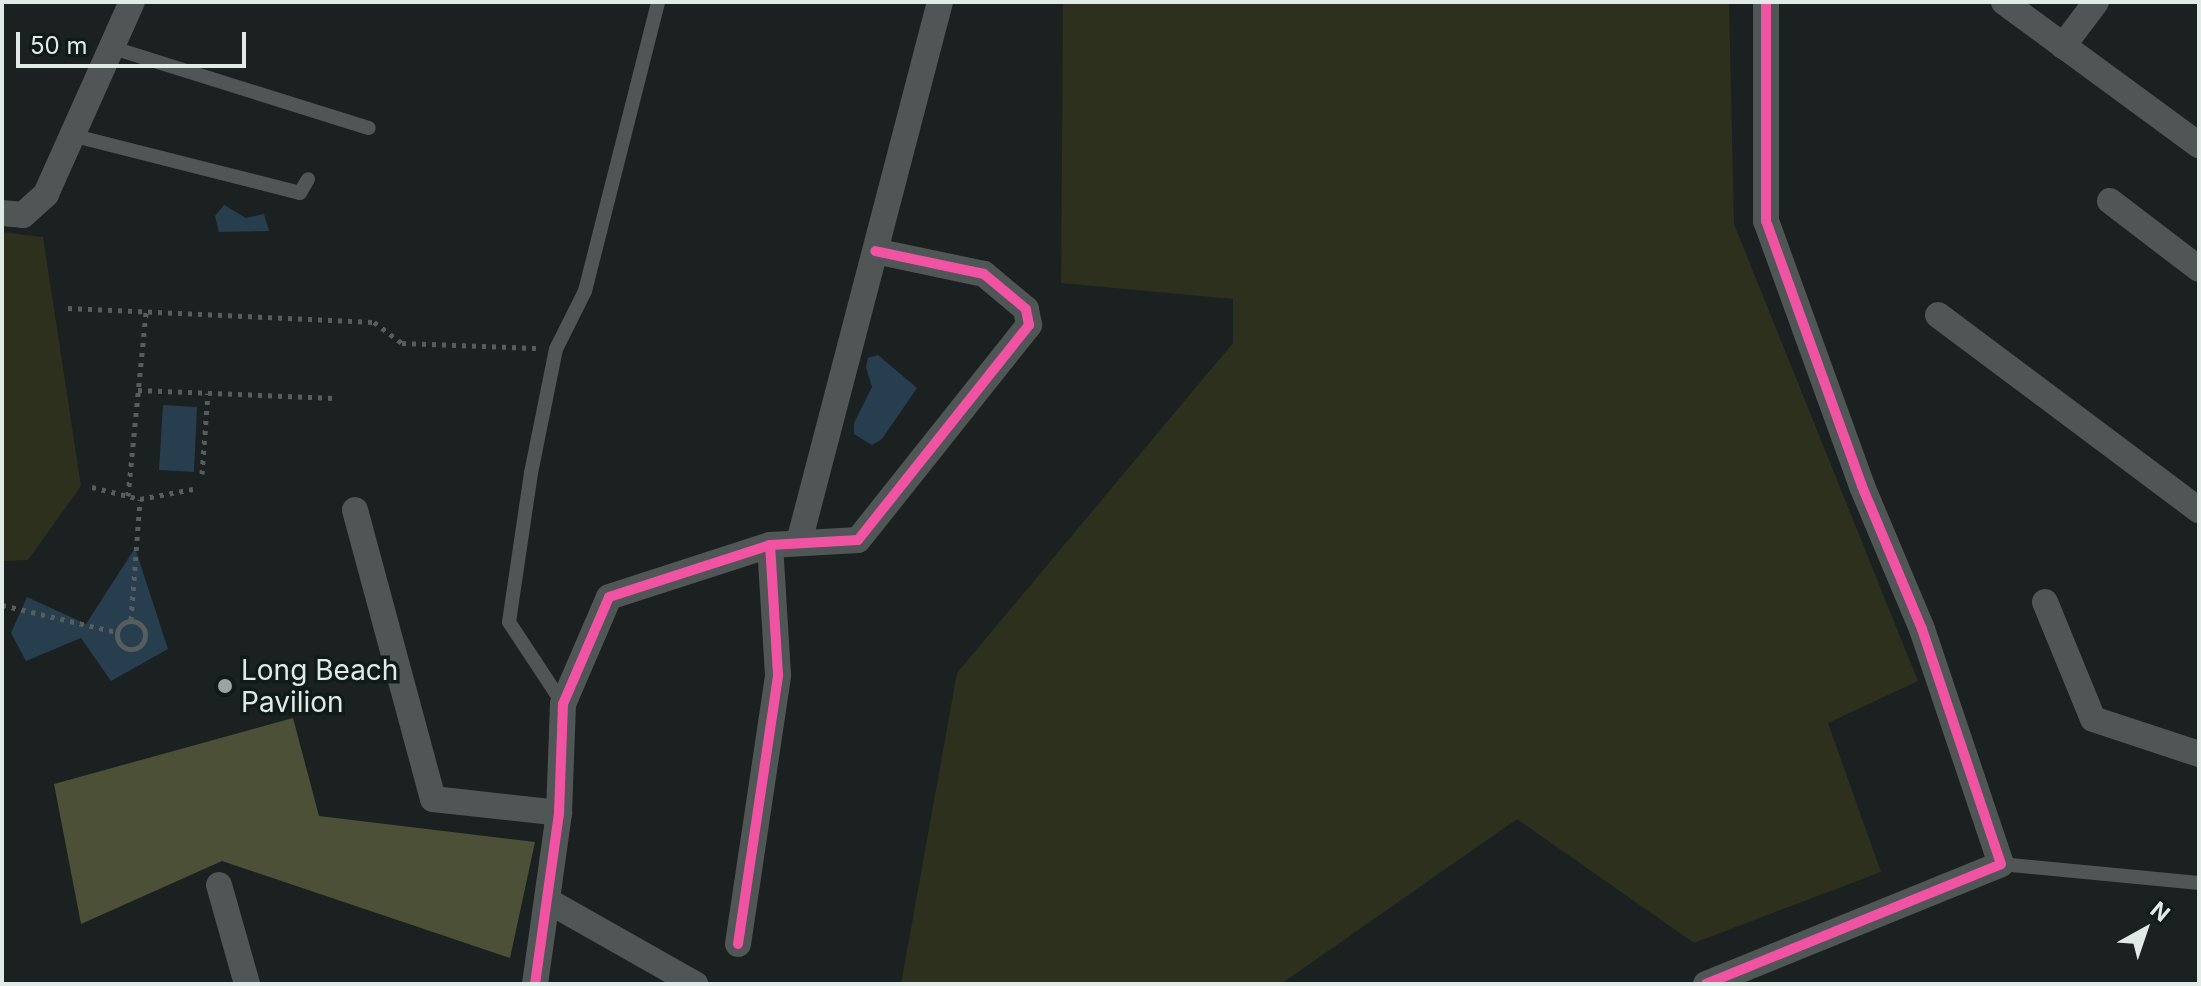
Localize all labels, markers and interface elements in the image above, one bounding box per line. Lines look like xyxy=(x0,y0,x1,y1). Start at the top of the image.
scale bar xyxy=(20,16,250,66)
text: 50 m xyxy=(30,31,88,60)
place label: Long Beach Pavilion xyxy=(241,653,398,719)
marker: Long Beach Pavilion xyxy=(216,677,234,695)
north arrow xyxy=(2105,890,2185,970)
text: N xyxy=(2146,896,2175,927)

